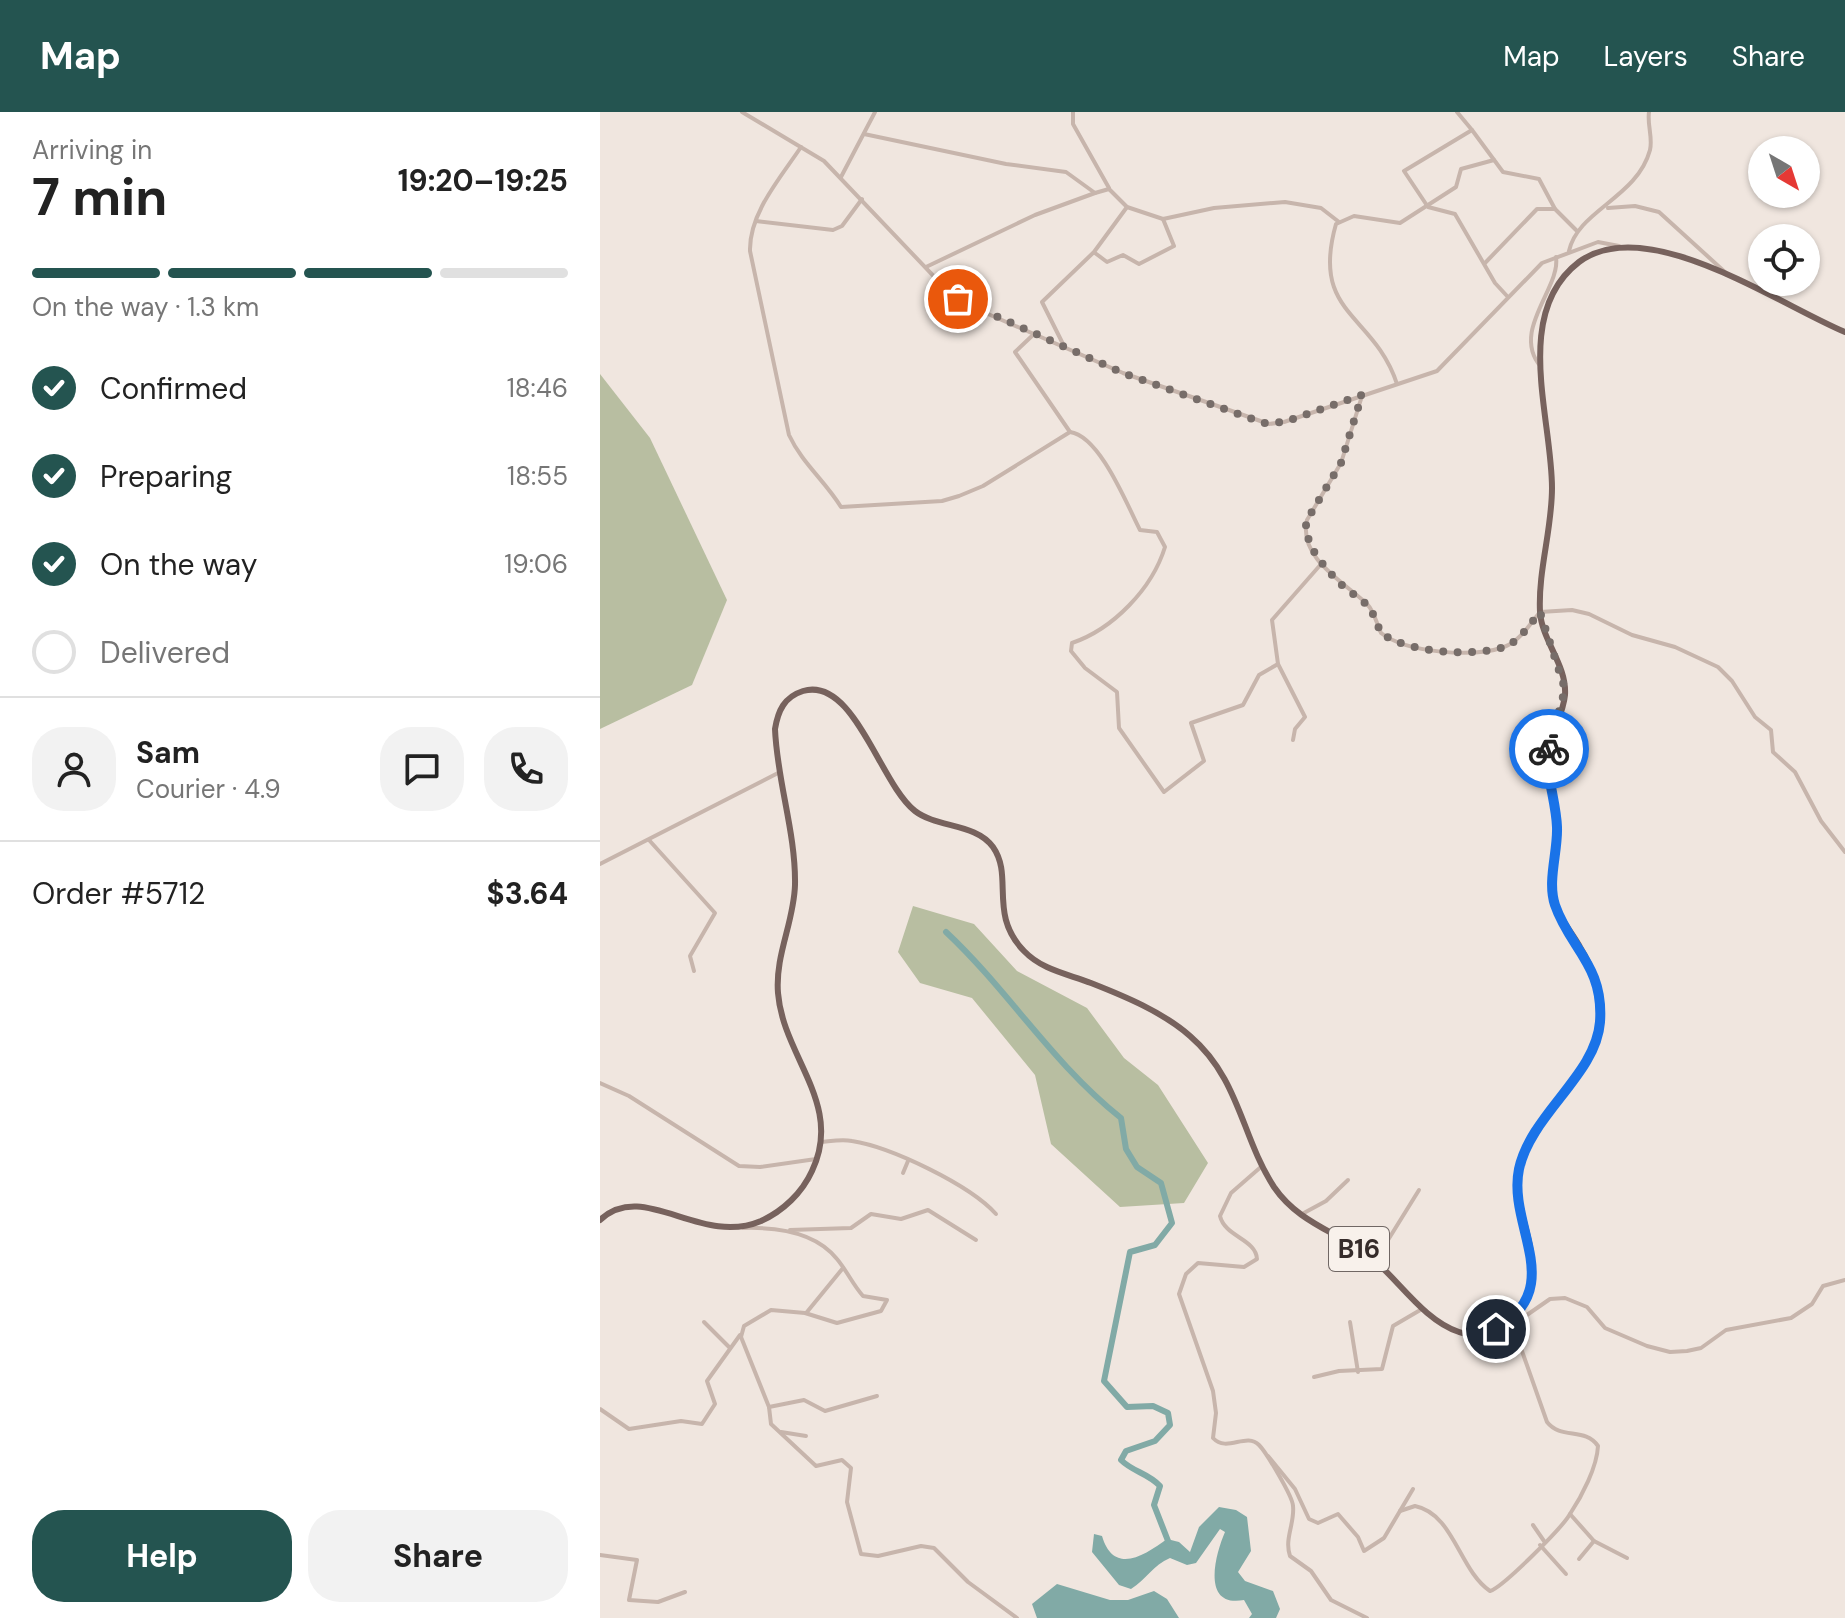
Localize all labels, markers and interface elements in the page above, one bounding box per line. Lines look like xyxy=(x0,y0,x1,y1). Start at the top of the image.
text: Map xyxy=(40,31,121,81)
text: Map xyxy=(1503,38,1560,75)
text: Layers xyxy=(1604,38,1688,75)
text: Share xyxy=(1732,38,1805,75)
text: Arriving in xyxy=(32,133,152,167)
north arrow xyxy=(1748,136,1820,208)
map controls xyxy=(1748,136,1820,296)
text: 19:20–19:25 xyxy=(398,161,568,200)
text: 7 min xyxy=(32,163,167,231)
button: locate xyxy=(1748,224,1820,296)
pin xyxy=(924,265,992,333)
icon: bag xyxy=(936,277,980,321)
text: On the way · 1.3 km xyxy=(32,290,259,324)
icon: check xyxy=(32,366,76,410)
text: Confirmed xyxy=(100,369,247,408)
text: 18:46 xyxy=(507,371,568,405)
icon: check xyxy=(32,454,76,498)
text: Preparing xyxy=(100,457,232,496)
text: 18:55 xyxy=(507,459,568,493)
icon: check xyxy=(32,542,76,586)
text: On the way xyxy=(100,545,257,584)
text: 19:06 xyxy=(504,547,568,581)
text: Delivered xyxy=(100,633,230,672)
courier xyxy=(1509,709,1589,789)
button: person xyxy=(32,727,116,811)
button: chat xyxy=(380,727,464,811)
button: phone xyxy=(484,727,568,811)
icon: bike xyxy=(1527,727,1571,771)
text: Sam xyxy=(136,733,200,772)
text: Courier · 4.9 xyxy=(136,772,281,806)
text: Order #5712 xyxy=(32,874,205,913)
text: $3.64 xyxy=(487,874,568,913)
road number: B16 xyxy=(1329,1227,1389,1271)
pin xyxy=(1462,1295,1530,1363)
icon: home xyxy=(1474,1307,1518,1351)
button: Help xyxy=(32,1510,292,1602)
button: Share xyxy=(308,1510,568,1602)

